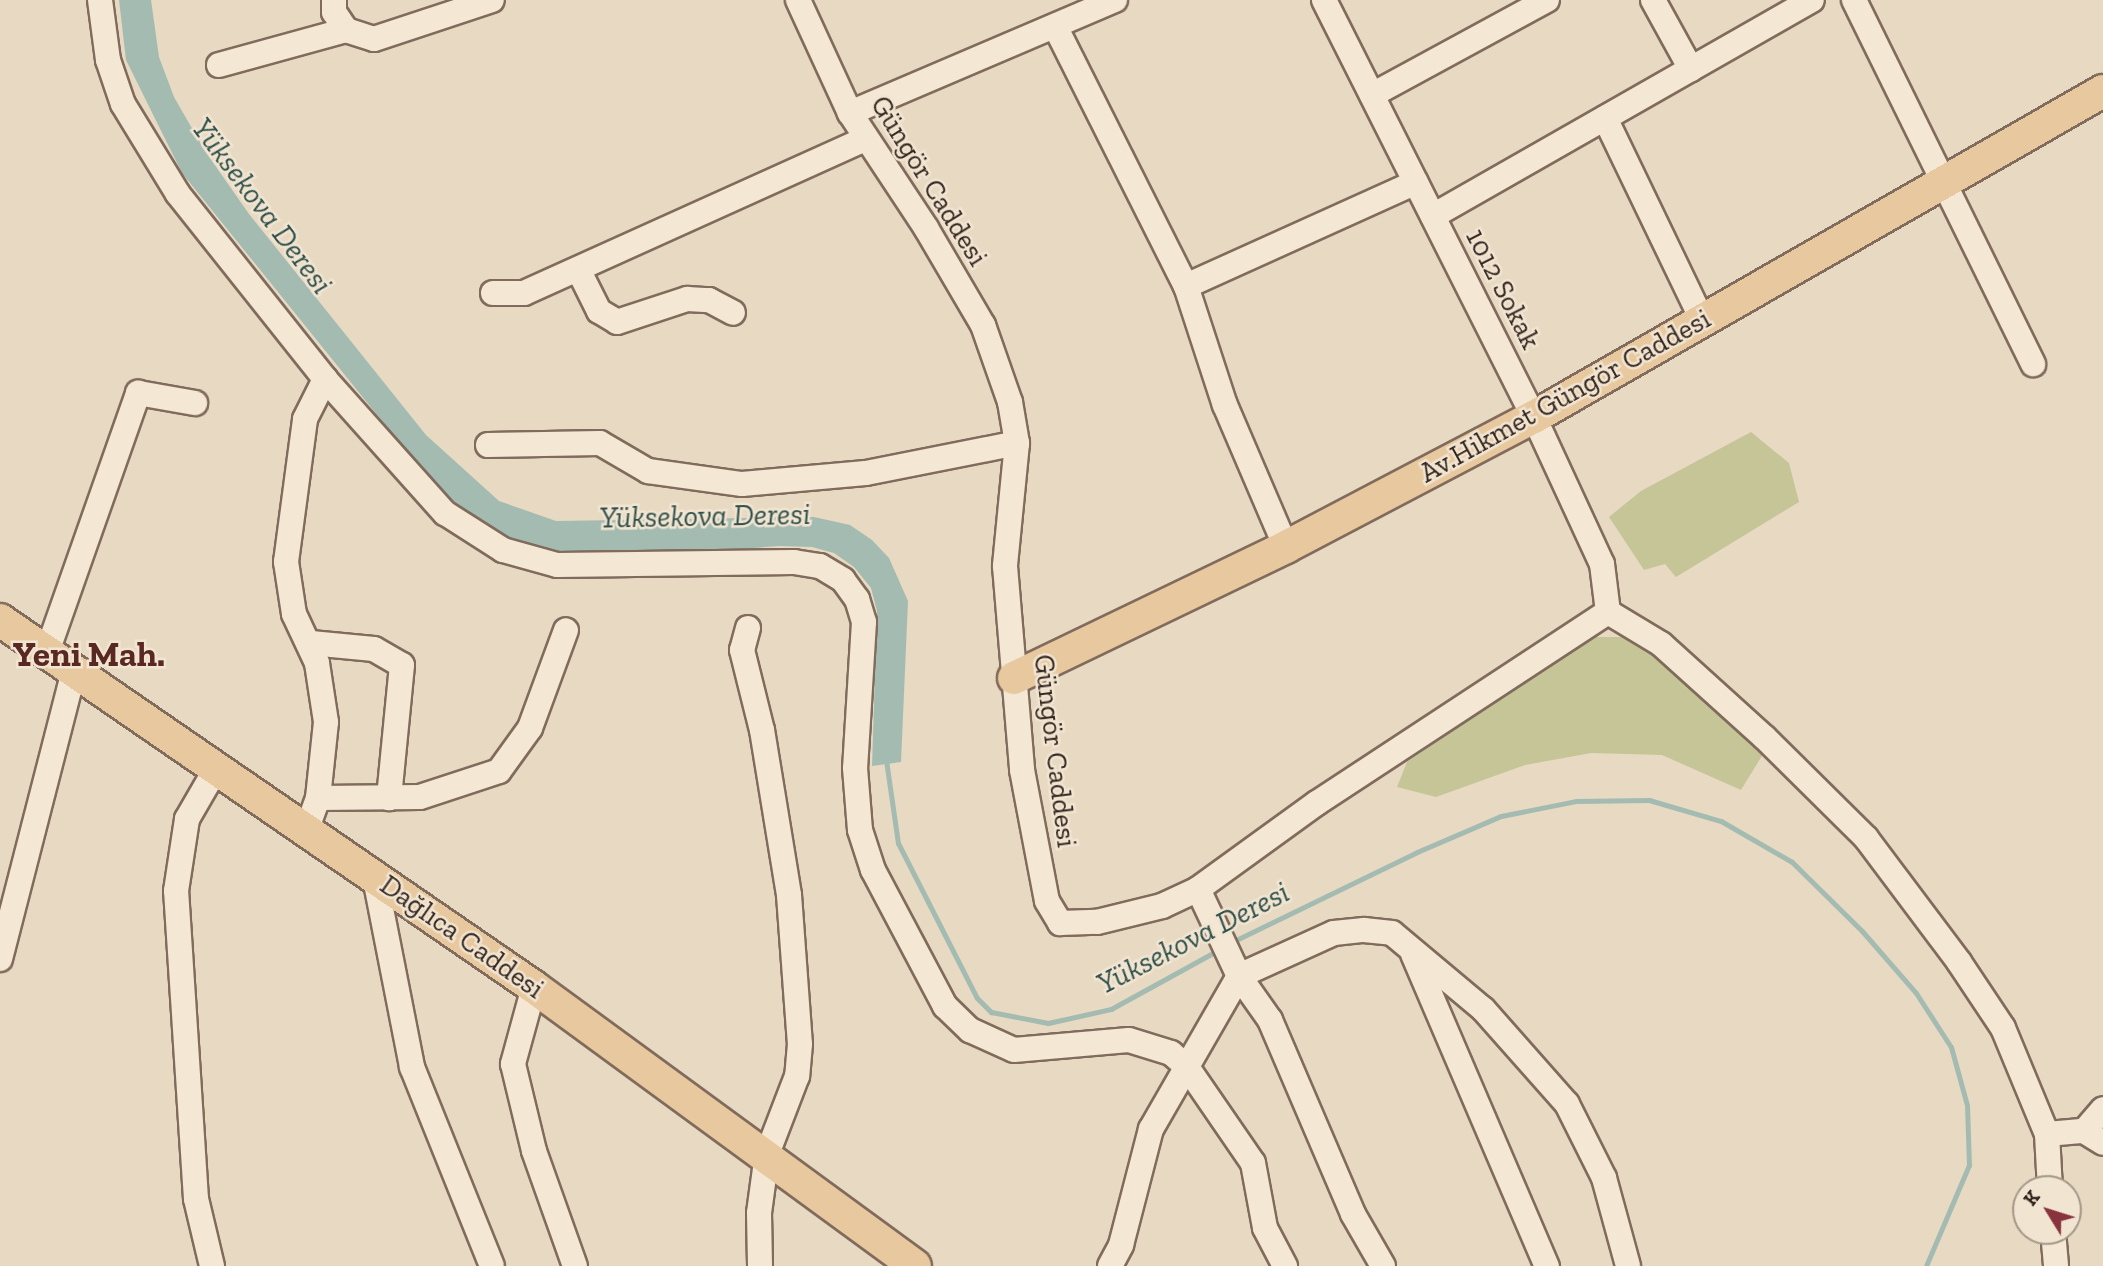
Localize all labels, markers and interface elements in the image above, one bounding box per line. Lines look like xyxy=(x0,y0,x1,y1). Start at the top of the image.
street label: Güngör Caddesi xyxy=(863,90,995,272)
water label: Yüksekova Deresi xyxy=(184,111,340,301)
street label: 1012 Sokak xyxy=(1458,223,1548,355)
street label: Av.Hikmet Güngör Caddesi xyxy=(1414,302,1716,490)
water label: Yüksekova Deresi xyxy=(599,496,811,536)
district label: Yeni Mah. xyxy=(13,633,165,675)
street label: Güngör Caddesi xyxy=(1026,652,1084,850)
street label: Dağlıca Caddesi xyxy=(374,868,550,1006)
water label: Yüksekova Deresi xyxy=(1091,874,1295,1002)
north arrow xyxy=(2012,1175,2082,1245)
text: K xyxy=(2019,1186,2045,1210)

